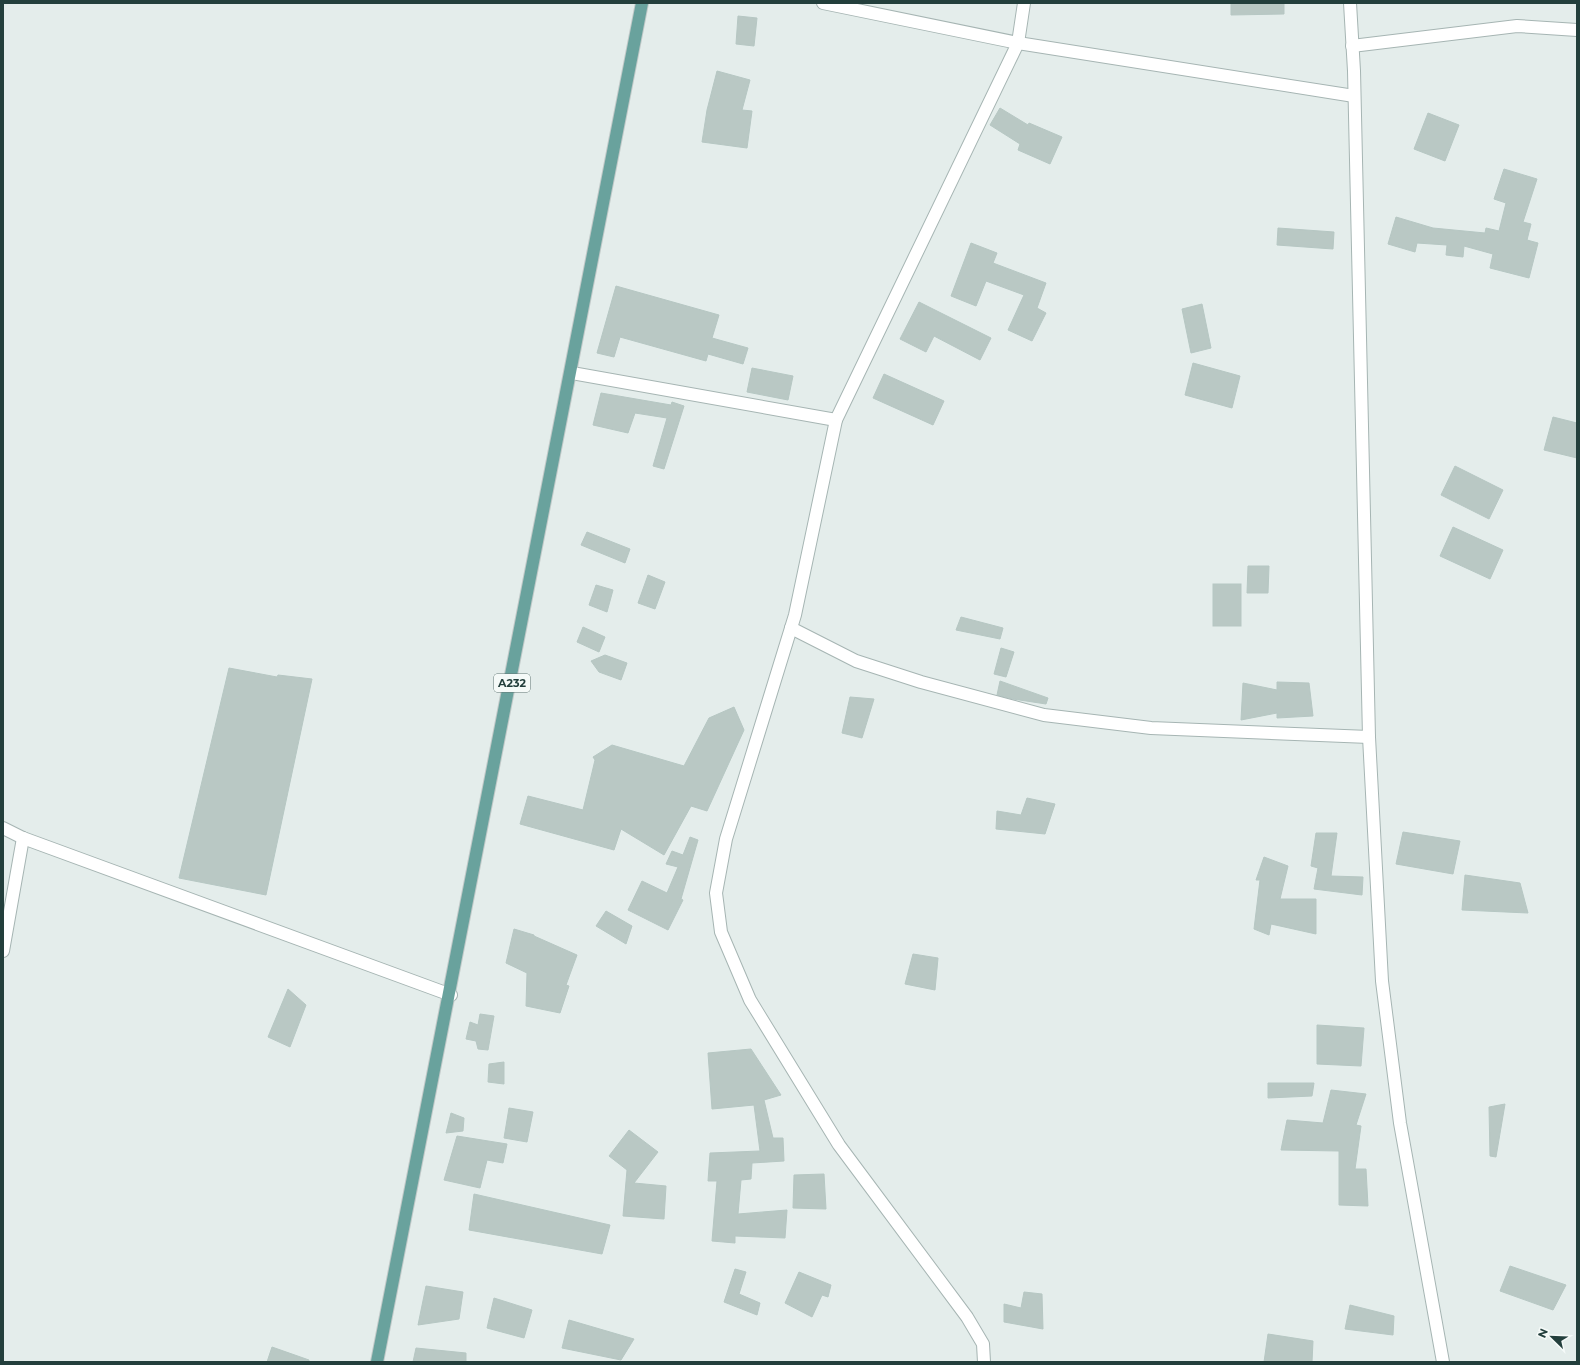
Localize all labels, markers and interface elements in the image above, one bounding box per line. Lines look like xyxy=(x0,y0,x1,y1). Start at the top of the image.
road number: A232 xyxy=(494,674,530,692)
north arrow xyxy=(1532,1317,1572,1357)
text: N xyxy=(1535,1326,1551,1340)

